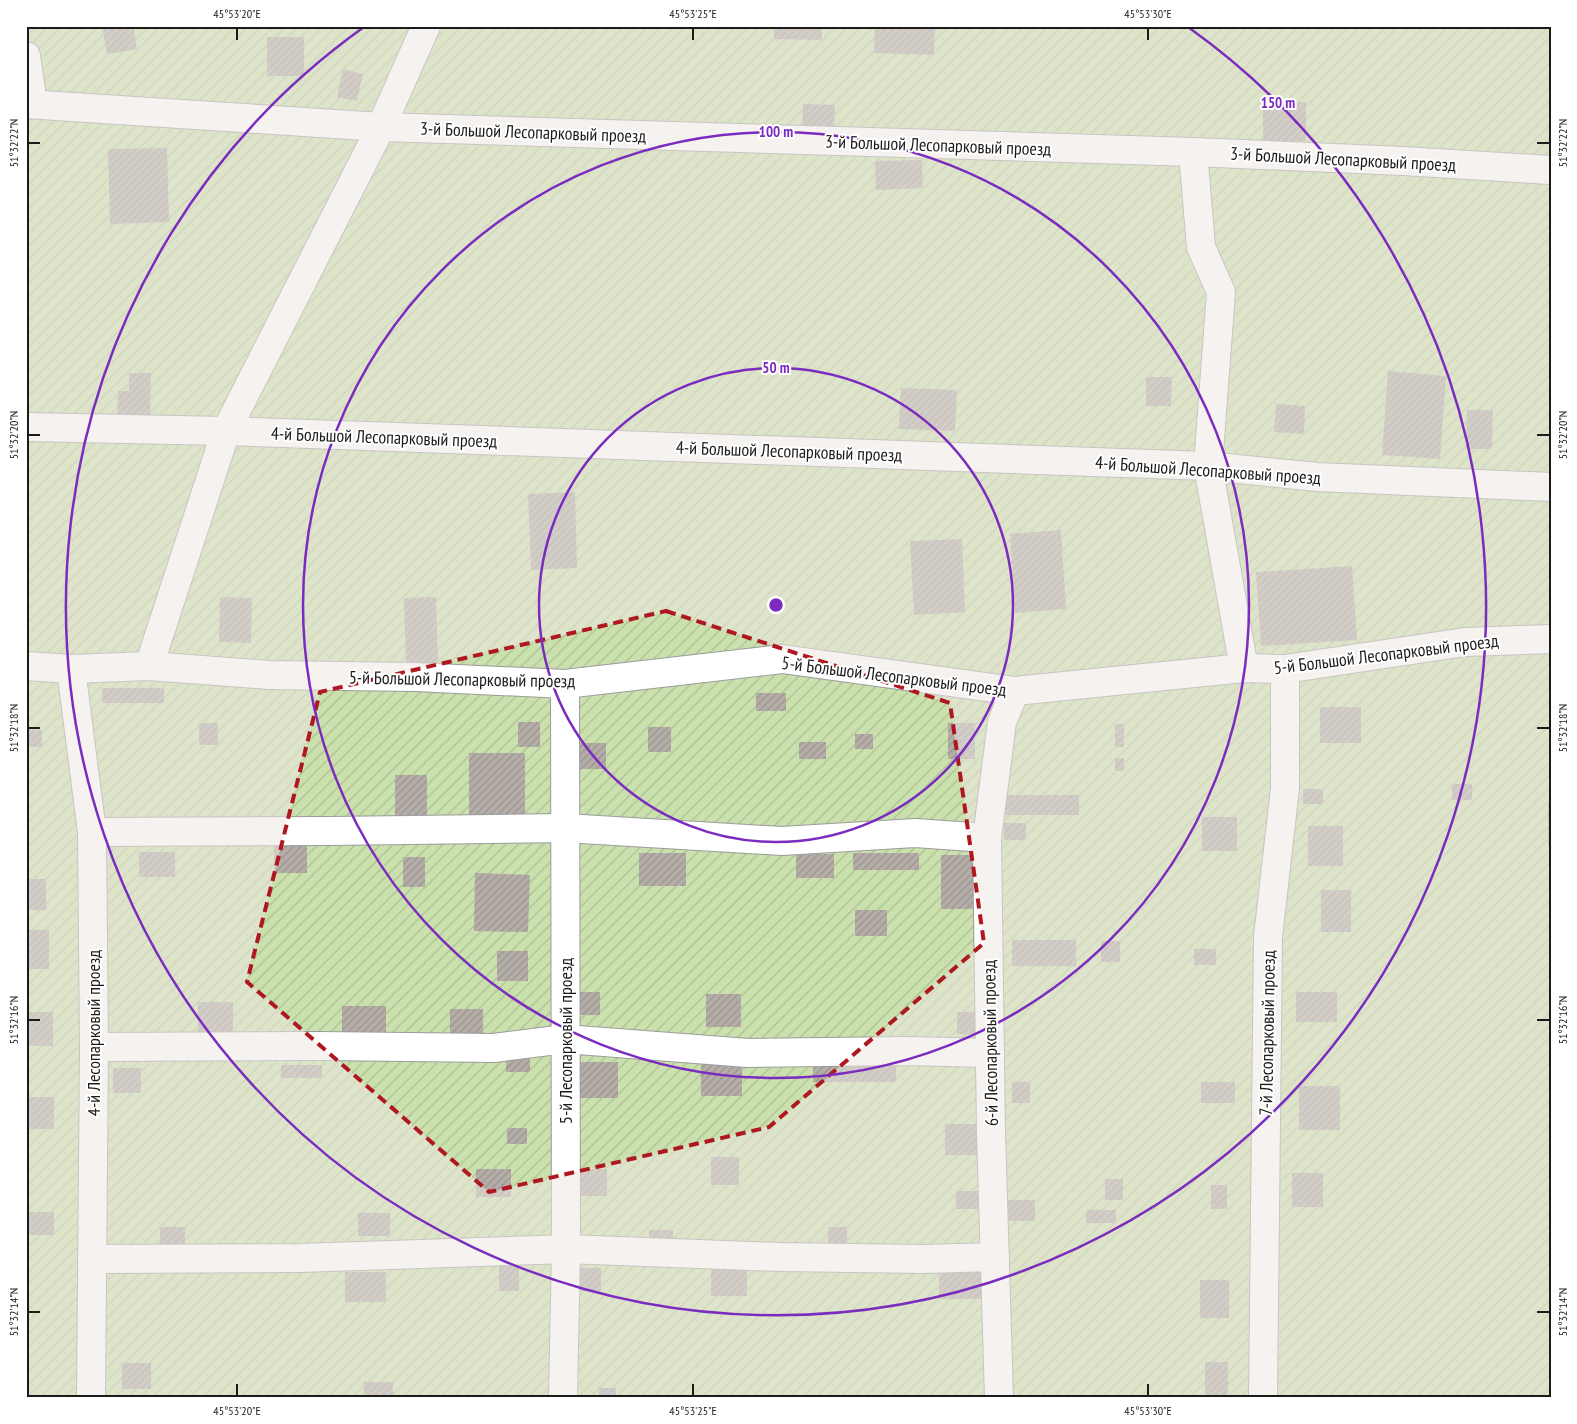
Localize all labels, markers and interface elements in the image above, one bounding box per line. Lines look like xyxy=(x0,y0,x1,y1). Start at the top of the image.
text: 45°53'20"E xyxy=(213,6,261,21)
text: 45°53'25"E xyxy=(669,6,717,21)
text: 45°53'30"E xyxy=(1124,6,1172,21)
text: 150 m xyxy=(1261,93,1295,112)
street label: 3-й Большой Лесопарковый проезд xyxy=(419,117,647,147)
text: 51°32'22"N xyxy=(6,119,21,167)
text: 51°32'22"N xyxy=(1555,119,1570,167)
text: 100 m xyxy=(759,122,793,141)
street label: 3-й Большой Лесопарковый проезд xyxy=(824,130,1052,160)
street label: 3-й Большой Лесопарковый проезд xyxy=(1229,142,1457,176)
text: 50 m xyxy=(762,358,790,377)
text: 51°32'20"N xyxy=(6,411,21,459)
text: 51°32'20"N xyxy=(1555,411,1570,459)
street label: 4-й Большой Лесопарковый проезд xyxy=(270,422,498,452)
street label: 4-й Большой Лесопарковый проезд xyxy=(675,436,903,466)
street label: 4-й Большой Лесопарковый проезд xyxy=(1094,451,1322,489)
centre of rings xyxy=(767,596,785,614)
street label: 5-й Большой Лесопарковый проезд xyxy=(1272,629,1500,679)
street label: 5-й Большой Лесопарковый проезд xyxy=(780,651,1008,701)
street label: 5-й Большой Лесопарковый проезд xyxy=(349,666,575,692)
text: 51°32'18"N xyxy=(6,704,21,752)
text: 51°32'18"N xyxy=(1555,704,1570,752)
street label: 4-й Лесопарковый проезд xyxy=(82,950,105,1116)
street label: 7-й Лесопарковый проезд xyxy=(1254,950,1280,1116)
street label: 5-й Лесопарковый проезд xyxy=(554,958,577,1124)
street label: 6-й Лесопарковый проезд xyxy=(977,960,1003,1126)
text: 51°32'16"N xyxy=(6,996,21,1044)
text: 51°32'16"N xyxy=(1555,996,1570,1044)
text: 51°32'14"N xyxy=(6,1288,21,1336)
text: 51°32'14"N xyxy=(1555,1288,1570,1336)
text: 45°53'20"E xyxy=(213,1403,261,1418)
text: 45°53'25"E xyxy=(669,1403,717,1418)
text: 45°53'30"E xyxy=(1124,1403,1172,1418)

